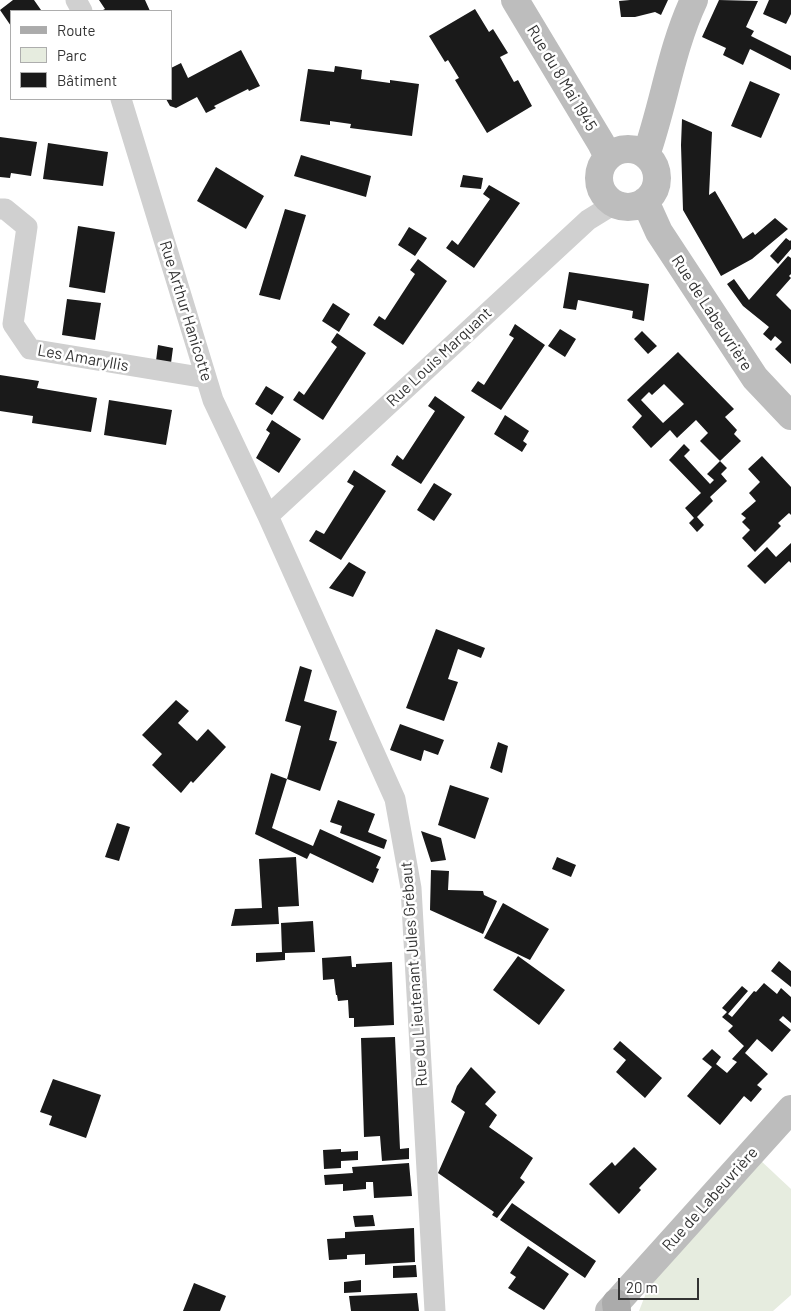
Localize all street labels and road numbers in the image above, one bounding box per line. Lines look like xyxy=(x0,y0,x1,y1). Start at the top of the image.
street label: Rue du 8 Mai 1945 xyxy=(523,22,601,134)
street label: Rue Arthur Hanicotte xyxy=(155,238,217,384)
street label: Rue de Labeuvrière xyxy=(667,252,757,374)
street label: Rue Louis Marquant xyxy=(382,303,496,411)
street label: Les Amaryllis xyxy=(36,341,130,375)
street label: Rue du Lieutenant Jules Grébaut xyxy=(397,861,431,1087)
street label: Rue de Labeuvrière xyxy=(658,1143,762,1255)

